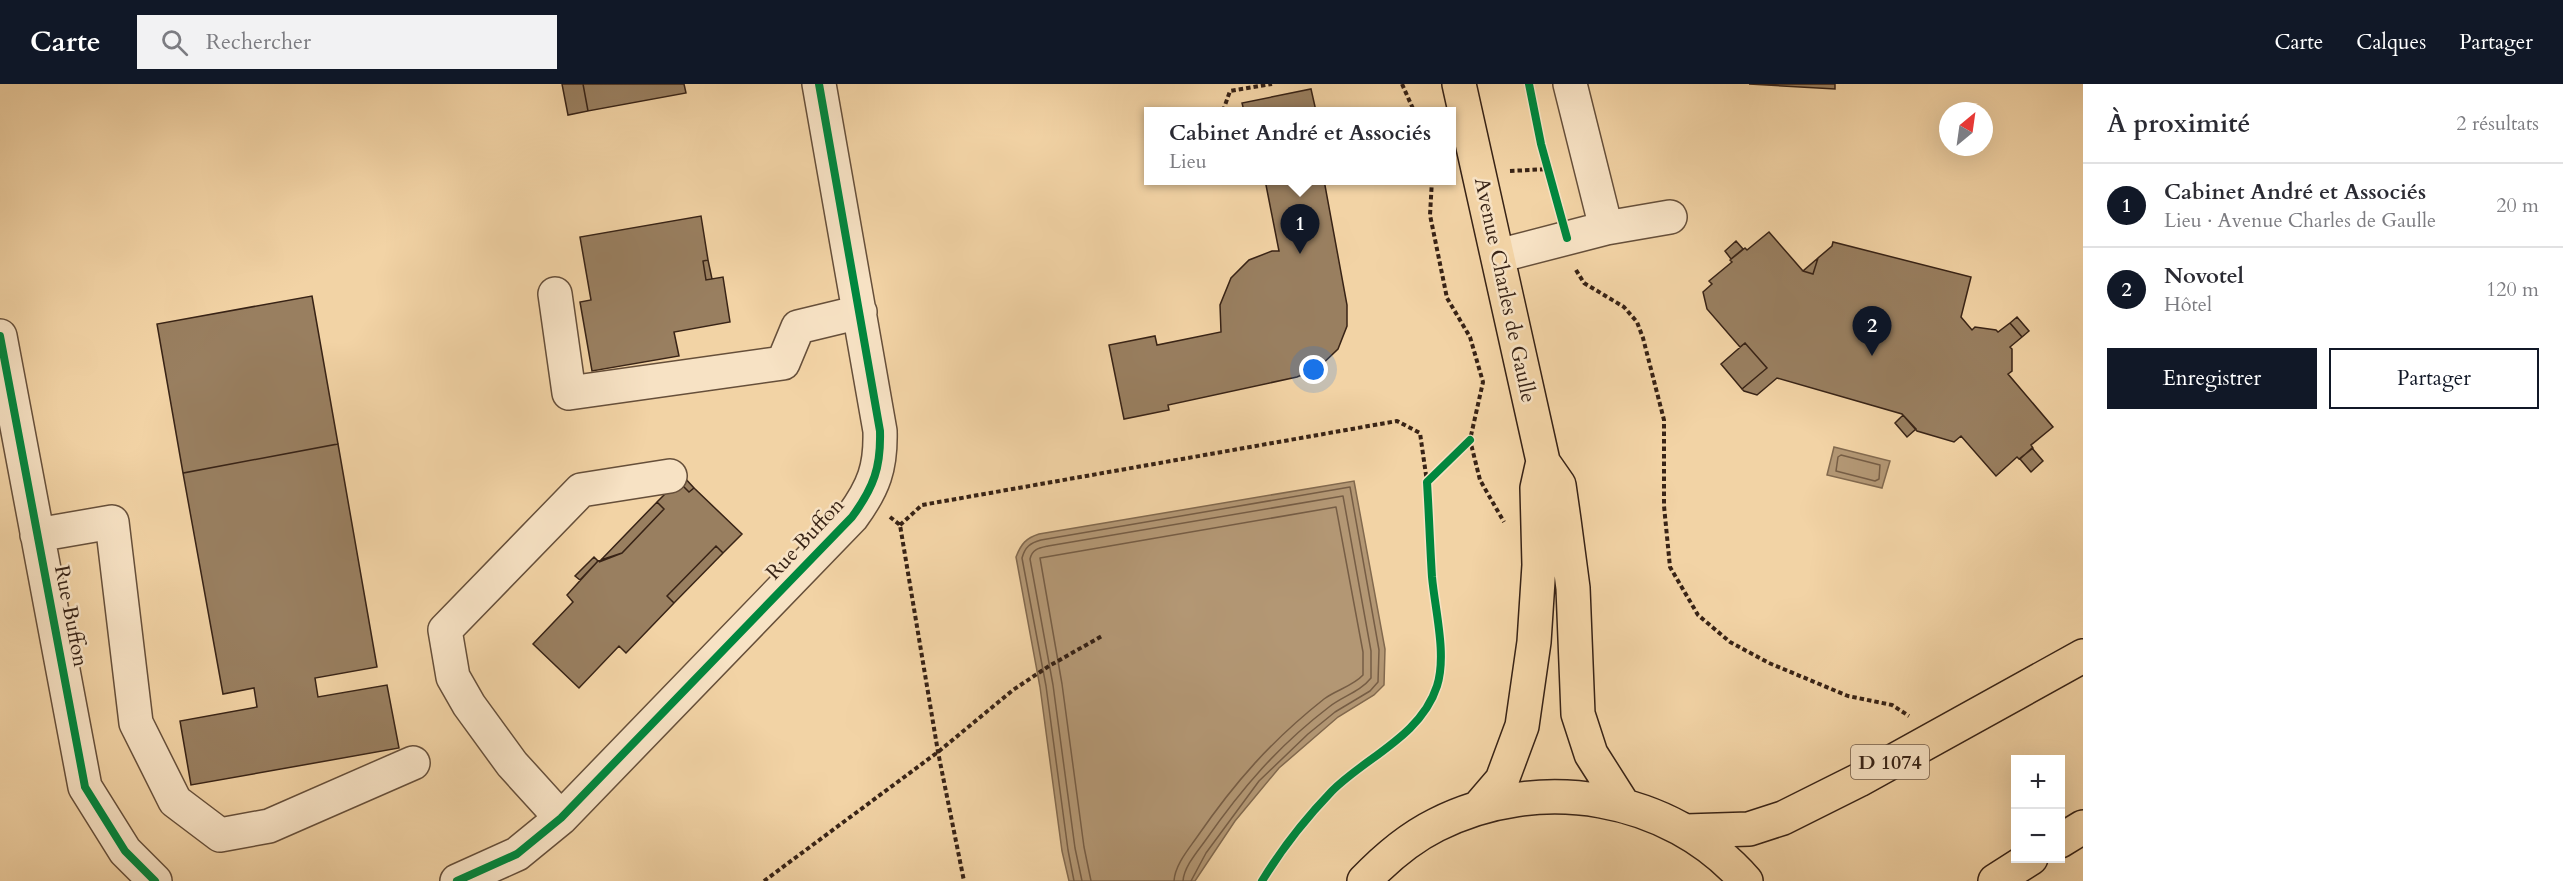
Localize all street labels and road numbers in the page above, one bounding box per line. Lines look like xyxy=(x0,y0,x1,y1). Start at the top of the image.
street label: Avenue Charles de Gaulle xyxy=(1467,175,1543,405)
street label: Rue Buffon xyxy=(759,491,851,587)
street label: Rue Buffon xyxy=(47,563,95,669)
road number: D 1074 xyxy=(1851,745,1929,779)

